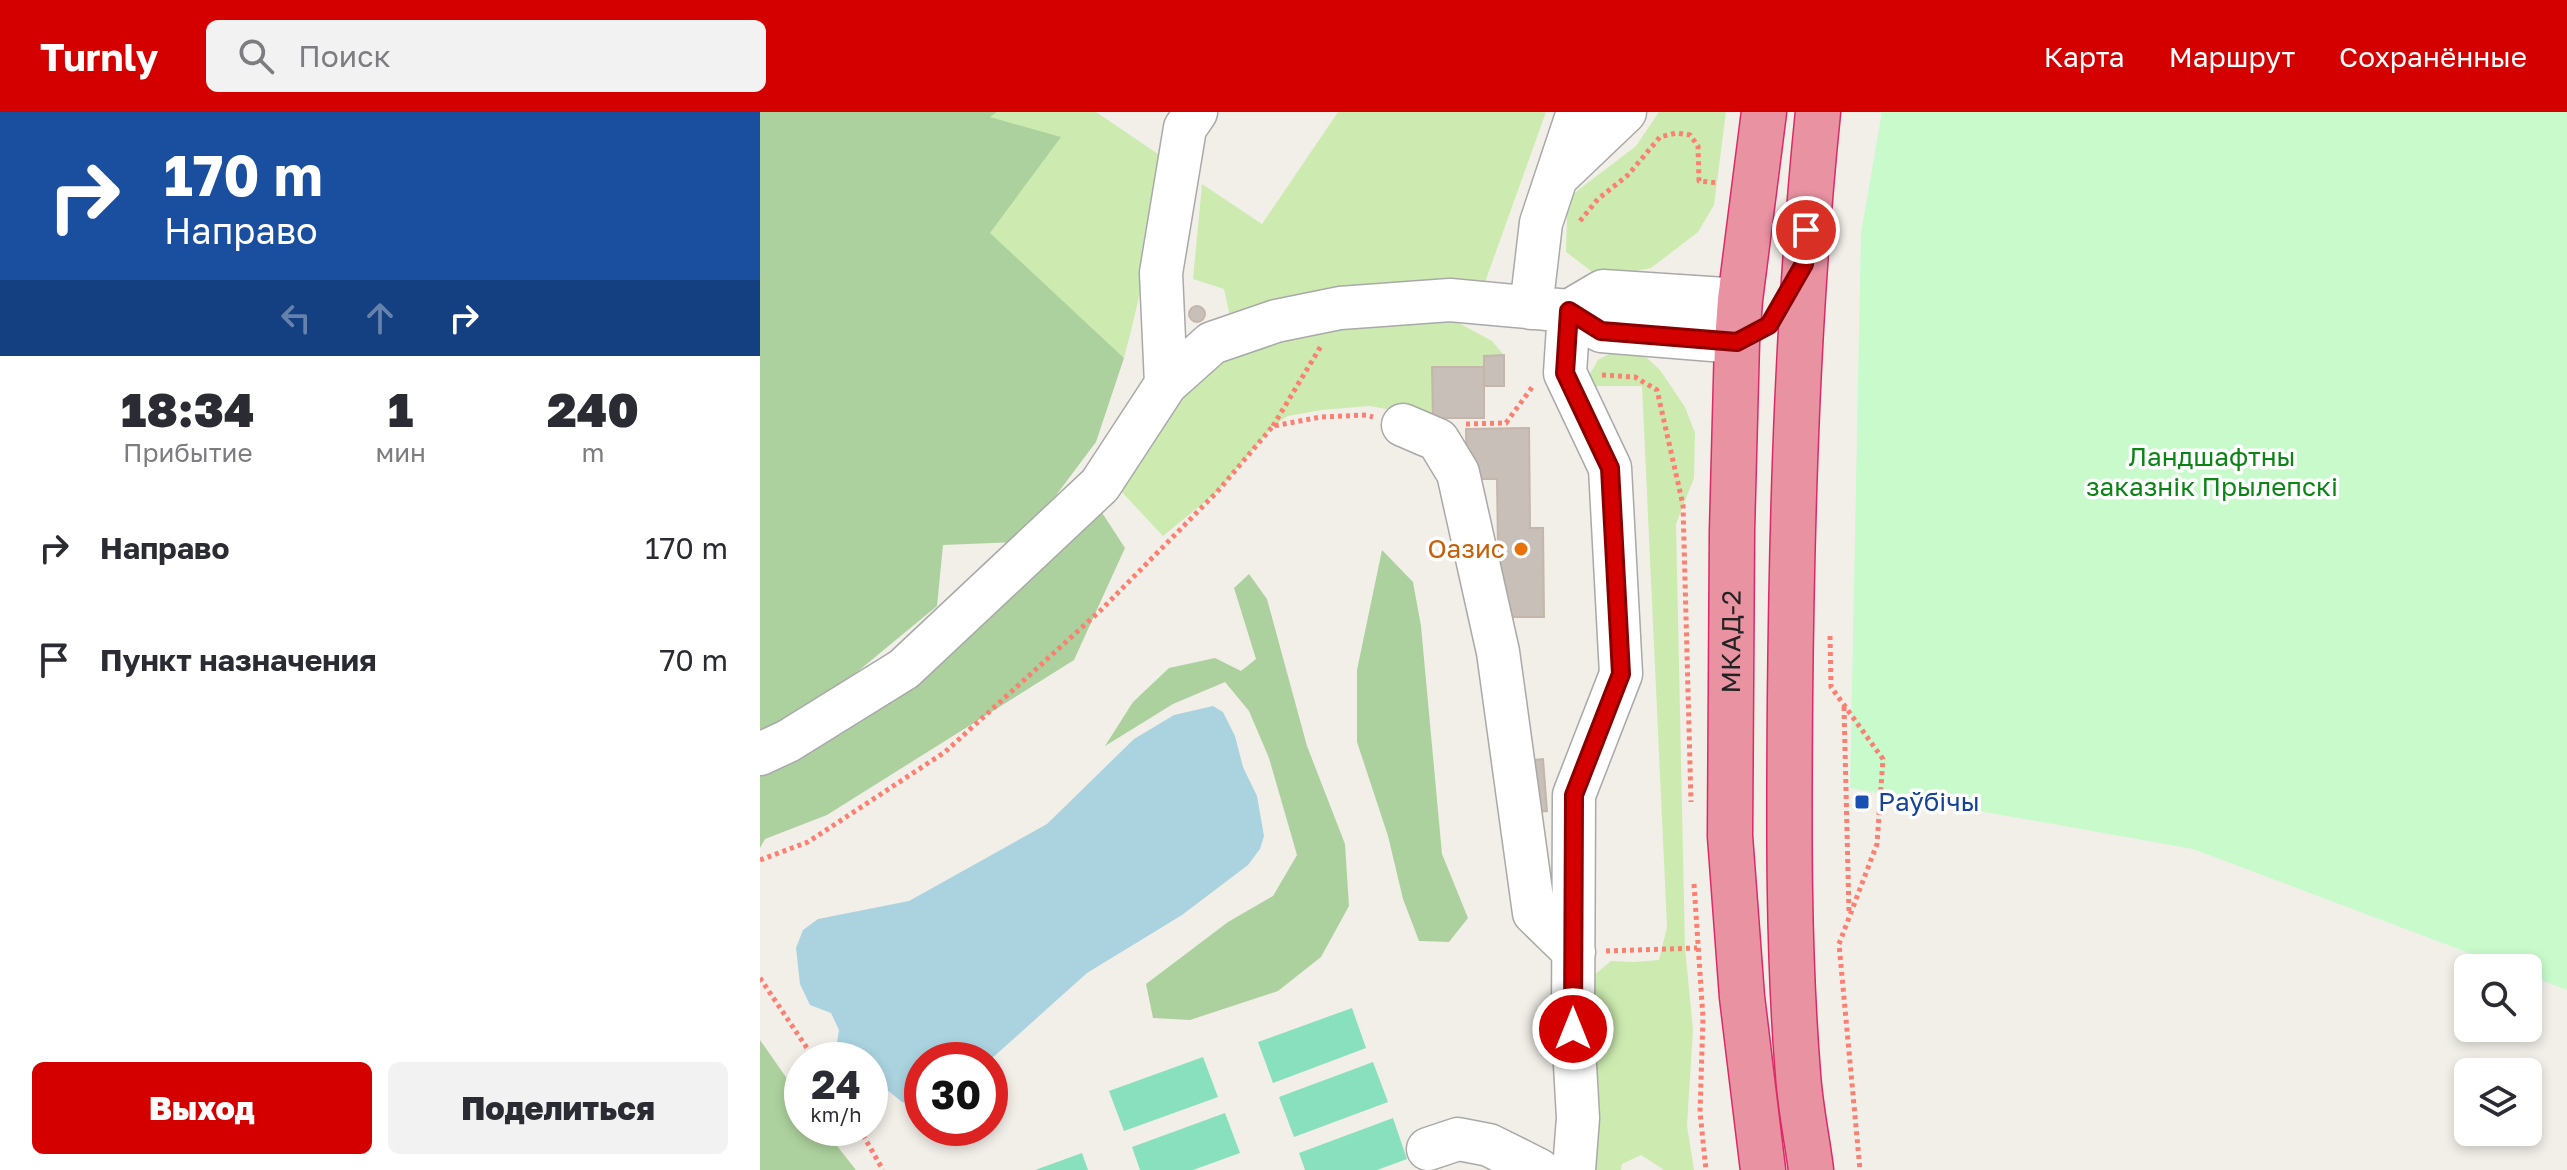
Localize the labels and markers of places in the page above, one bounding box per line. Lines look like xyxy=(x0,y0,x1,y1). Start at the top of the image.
pin xyxy=(1772,196,1840,264)
place label: Оазис xyxy=(1427,533,1505,564)
marker: Оазис xyxy=(1512,540,1530,558)
place label: Раўбічы xyxy=(1878,786,1980,817)
marker: Раўбічы xyxy=(1853,793,1871,811)

